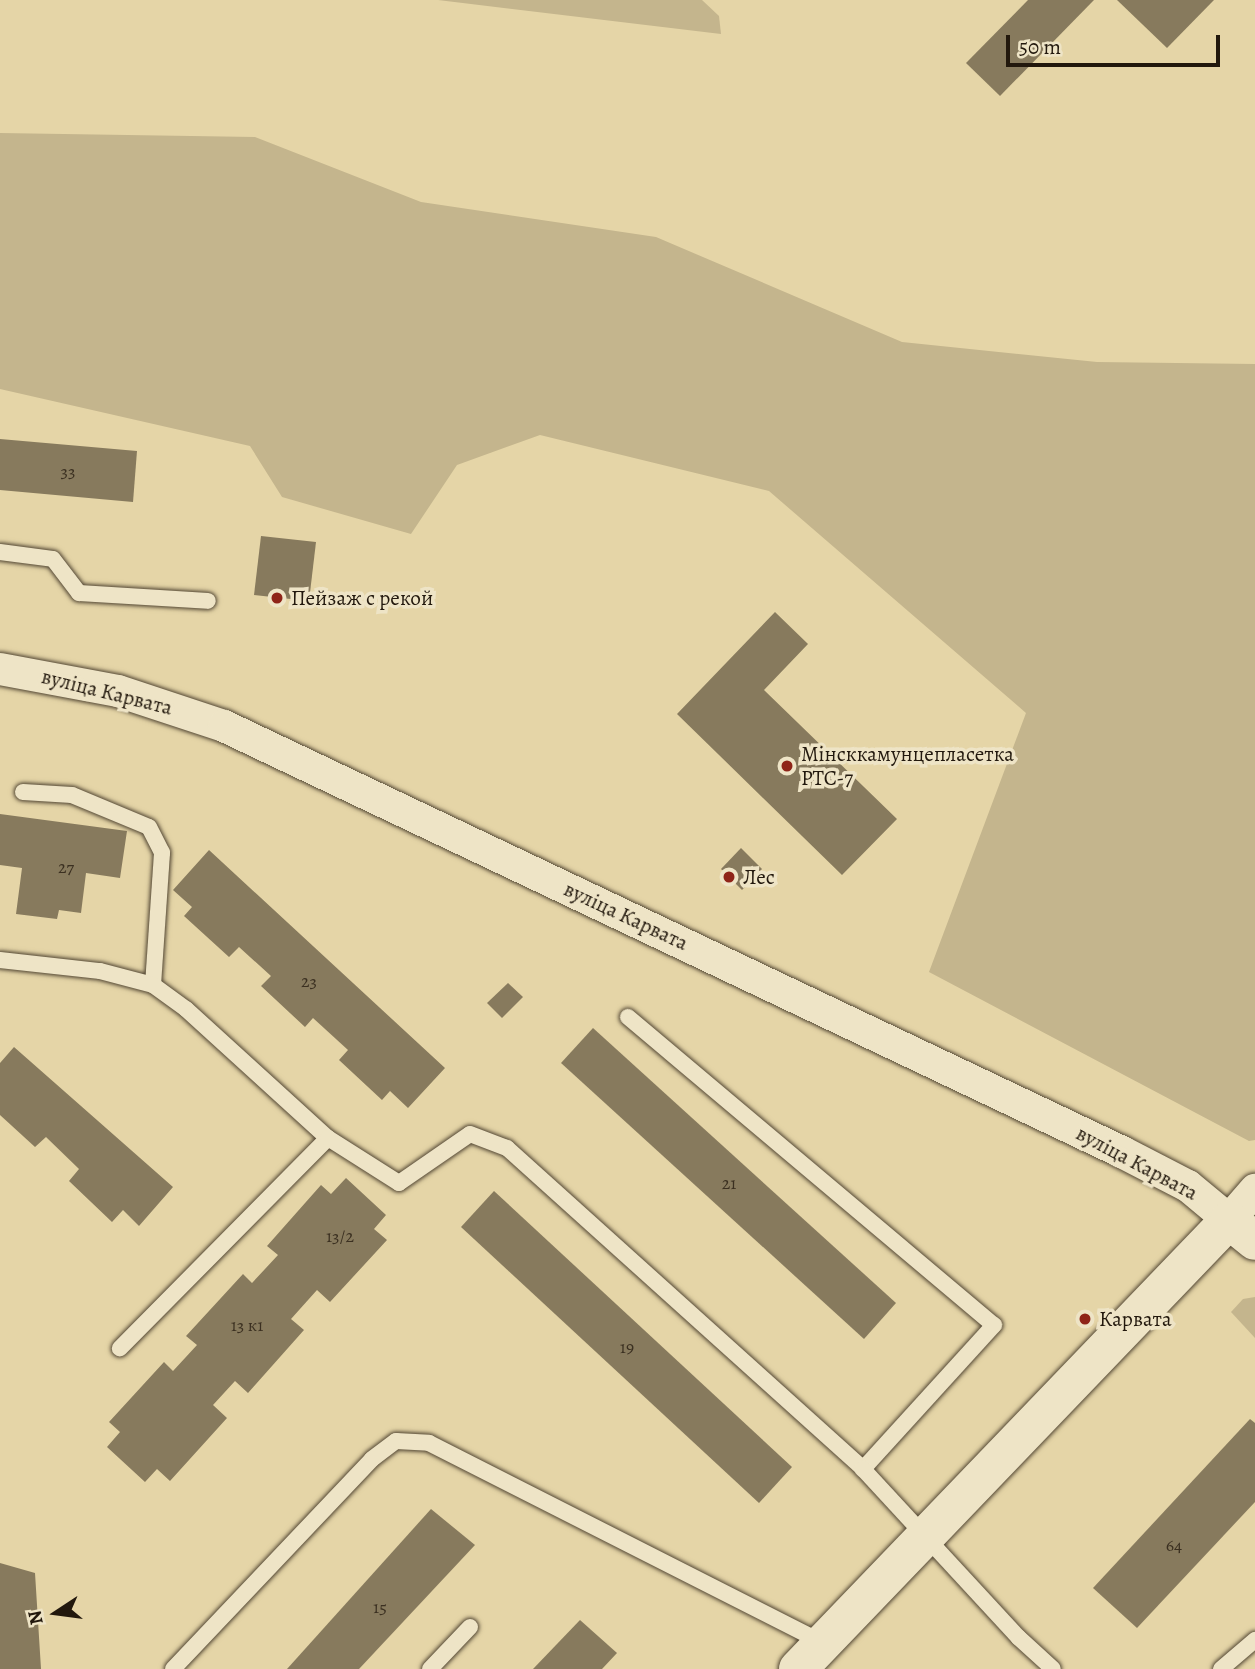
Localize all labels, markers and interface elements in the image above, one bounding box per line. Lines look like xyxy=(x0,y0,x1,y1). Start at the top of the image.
scale bar xyxy=(1010,21,1224,65)
text: 50 m xyxy=(1019,33,1061,61)
house number: 33 xyxy=(61,460,75,482)
place label: Пейзаж с рекой xyxy=(291,585,433,611)
marker: Пейзаж с рекой xyxy=(269,590,285,606)
street label: вуліца Карвата xyxy=(39,664,175,720)
place label: Мінсккамунцепласетка РТС-7 xyxy=(801,741,1014,791)
marker: Мінсккамунцепласетка РТС-7 xyxy=(779,758,795,774)
house number: 27 xyxy=(58,856,74,878)
place label: Лес xyxy=(743,864,775,890)
marker: Лес xyxy=(721,869,737,885)
street label: вуліца Карвата xyxy=(560,876,692,956)
house number: 23 xyxy=(301,970,317,992)
street label: вуліца Карвата xyxy=(1072,1120,1202,1206)
house number: 21 xyxy=(722,1172,736,1194)
house number: 13/2 xyxy=(326,1225,354,1247)
place label: Карвата xyxy=(1099,1306,1172,1332)
marker: Карвата xyxy=(1077,1311,1093,1327)
house number: 13 к1 xyxy=(231,1314,263,1336)
house number: 19 xyxy=(620,1336,634,1358)
house number: 64 xyxy=(1166,1534,1182,1556)
north arrow xyxy=(21,1578,91,1648)
house number: 15 xyxy=(373,1596,387,1618)
text: N xyxy=(21,1608,50,1627)

